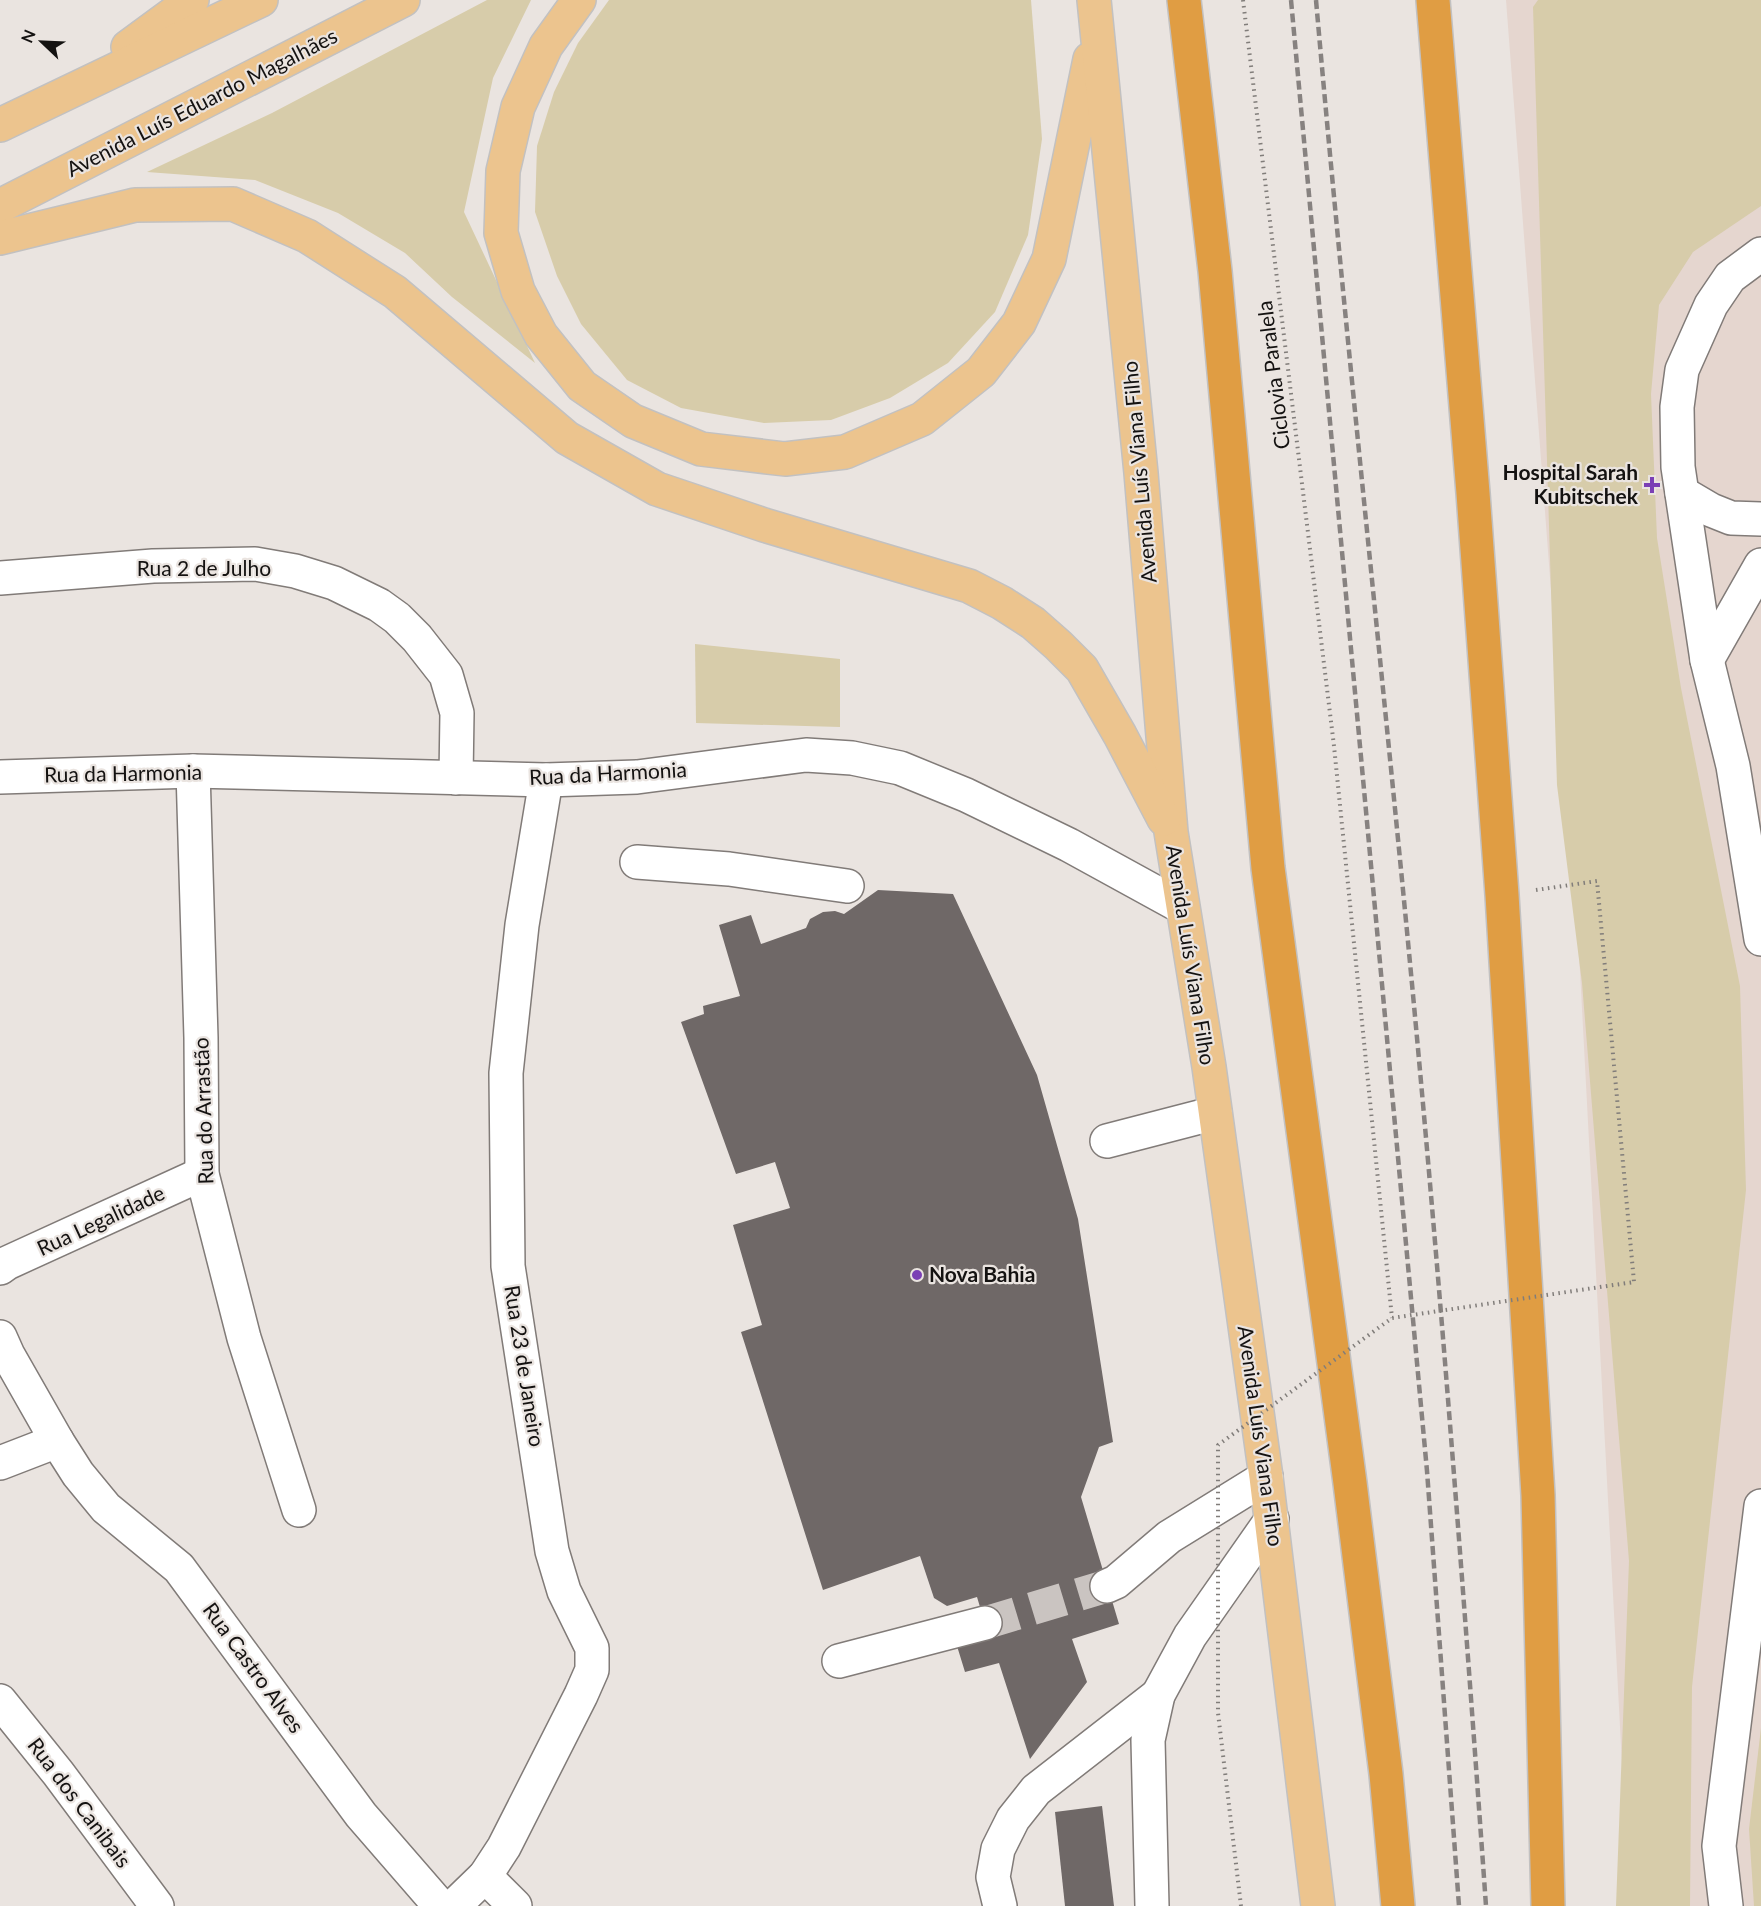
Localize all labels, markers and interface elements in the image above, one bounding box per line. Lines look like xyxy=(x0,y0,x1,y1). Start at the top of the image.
north arrow xyxy=(12,12,72,72)
street label: Avenida Luís Eduardo Magalhães xyxy=(62,22,341,181)
text: N xyxy=(17,27,39,45)
street label: Ciclovia Paralela xyxy=(1251,300,1294,451)
street label: Avenida Luís Viana Filho xyxy=(1116,360,1161,584)
place label: Hospital Sarah Kubitschek xyxy=(1503,459,1639,508)
marker: Hospital Sarah Kubitschek xyxy=(1643,476,1661,494)
street label: Rua 2 de Julho xyxy=(137,555,271,580)
street label: Rua da Harmonia xyxy=(528,756,687,789)
street label: Rua da Harmonia xyxy=(44,759,202,786)
street label: Avenida Luís Viana Filho xyxy=(1162,843,1221,1067)
street label: Rua do Arrastão xyxy=(187,1037,218,1185)
street label: Rua Legalidade xyxy=(33,1179,168,1260)
place label: Nova Bahia xyxy=(929,1261,1035,1286)
marker: Nova Bahia xyxy=(910,1268,924,1282)
street label: Rua 23 de Janeiro xyxy=(500,1283,551,1449)
street label: Avenida Luís Viana Filho xyxy=(1234,1324,1289,1548)
street label: Rua Castro Alves xyxy=(199,1597,310,1737)
street label: Rua dos Canibais xyxy=(23,1732,137,1872)

